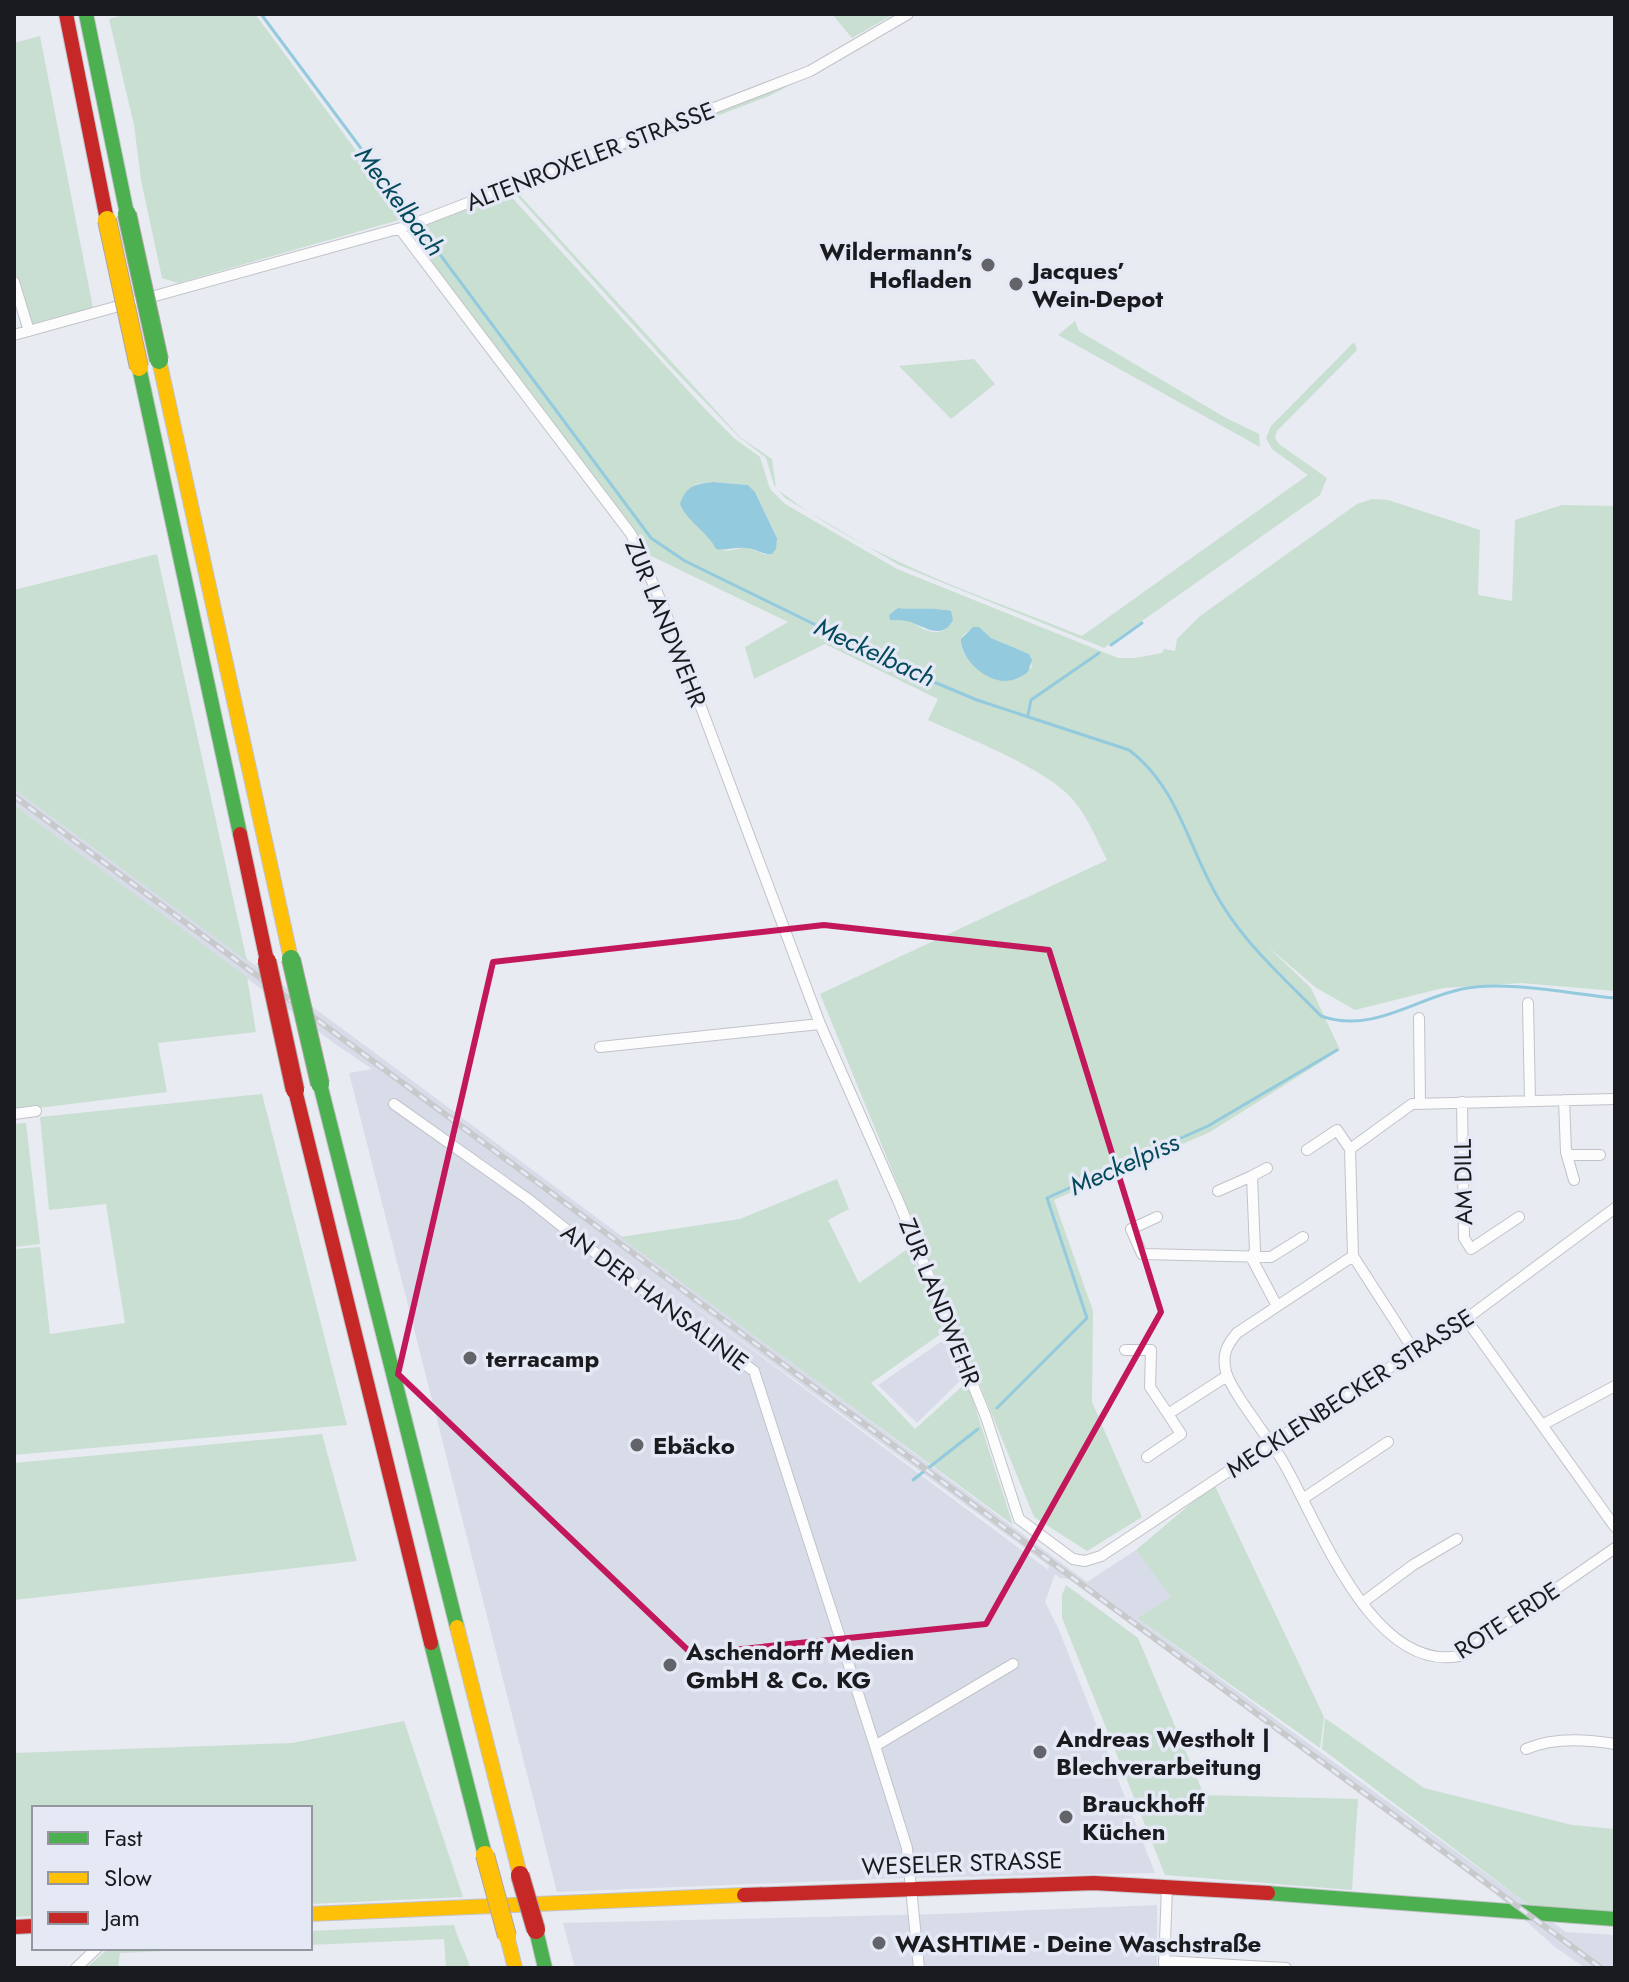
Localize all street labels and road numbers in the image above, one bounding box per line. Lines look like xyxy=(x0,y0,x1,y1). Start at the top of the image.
street label: ALTENROXELER STRASSE xyxy=(461,92,719,220)
street label: ZUR LANDWEHR xyxy=(616,534,716,713)
street label: AM DILL xyxy=(1445,1138,1481,1225)
street label: ZUR LANDWEHR xyxy=(890,1213,990,1392)
street label: AN DER HANSALINIE xyxy=(554,1215,756,1379)
street label: MECKLENBECKER STRASSE xyxy=(1219,1300,1481,1486)
street label: ROTE ERDE xyxy=(1447,1573,1567,1667)
street label: WESELER STRASSE xyxy=(861,1842,1063,1884)

